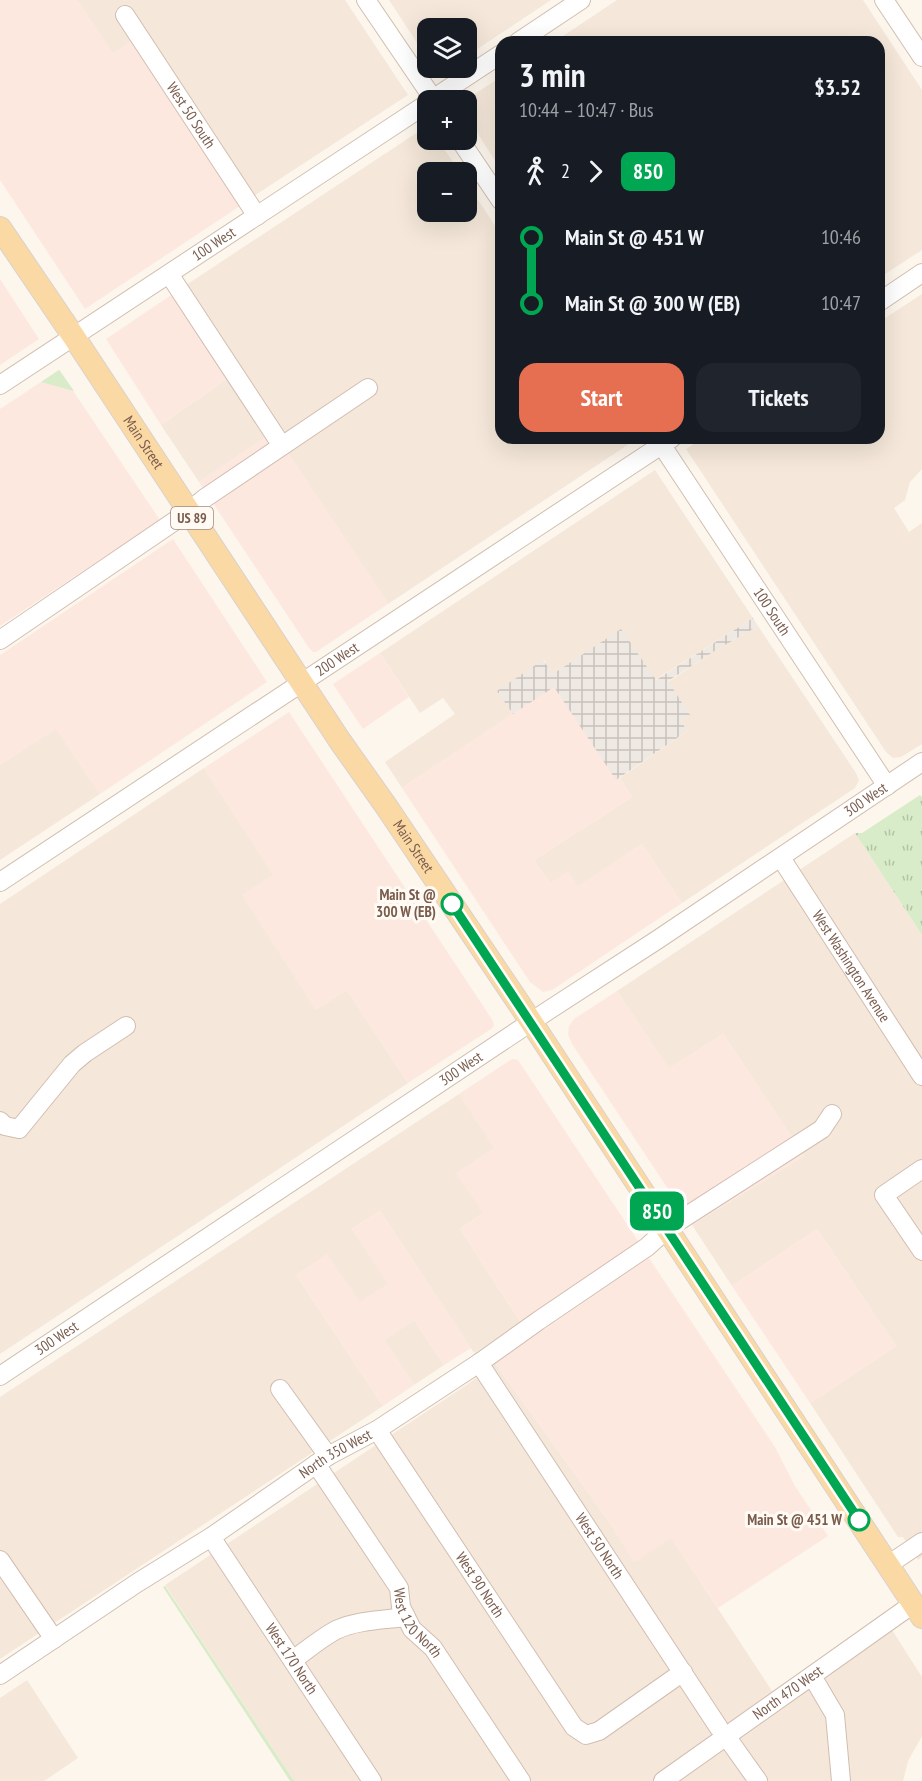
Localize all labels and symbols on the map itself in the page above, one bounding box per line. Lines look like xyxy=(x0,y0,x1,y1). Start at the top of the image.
street label: West 50 South xyxy=(163,78,220,152)
street label: 100 West xyxy=(188,223,239,265)
street label: Main Street xyxy=(119,412,168,472)
road number: US 89 xyxy=(171,507,213,529)
street label: 100 South xyxy=(749,584,795,639)
street label: 200 West xyxy=(311,638,362,680)
street label: 300 West xyxy=(840,778,891,821)
street label: Main Street xyxy=(389,816,438,876)
place label: Main St @ 300 W (EB) xyxy=(376,885,436,921)
marker: Main St @ 300 W (EB) xyxy=(441,893,463,915)
street label: West Washington Avenue xyxy=(808,907,895,1026)
street label: 300 West xyxy=(435,1047,486,1090)
line badge: 850 xyxy=(622,1192,692,1230)
street label: 300 West xyxy=(31,1317,82,1359)
street label: North 350 West xyxy=(295,1425,375,1482)
street label: West 50 North xyxy=(571,1509,628,1582)
marker: Main St @ 451 W xyxy=(848,1509,870,1531)
place label: Main St @ 451 W xyxy=(747,1510,842,1529)
street label: West 90 North xyxy=(452,1548,509,1621)
street label: West 120 North xyxy=(390,1587,447,1661)
street label: West 170 North xyxy=(261,1619,322,1698)
street label: North 470 West xyxy=(749,1661,826,1723)

